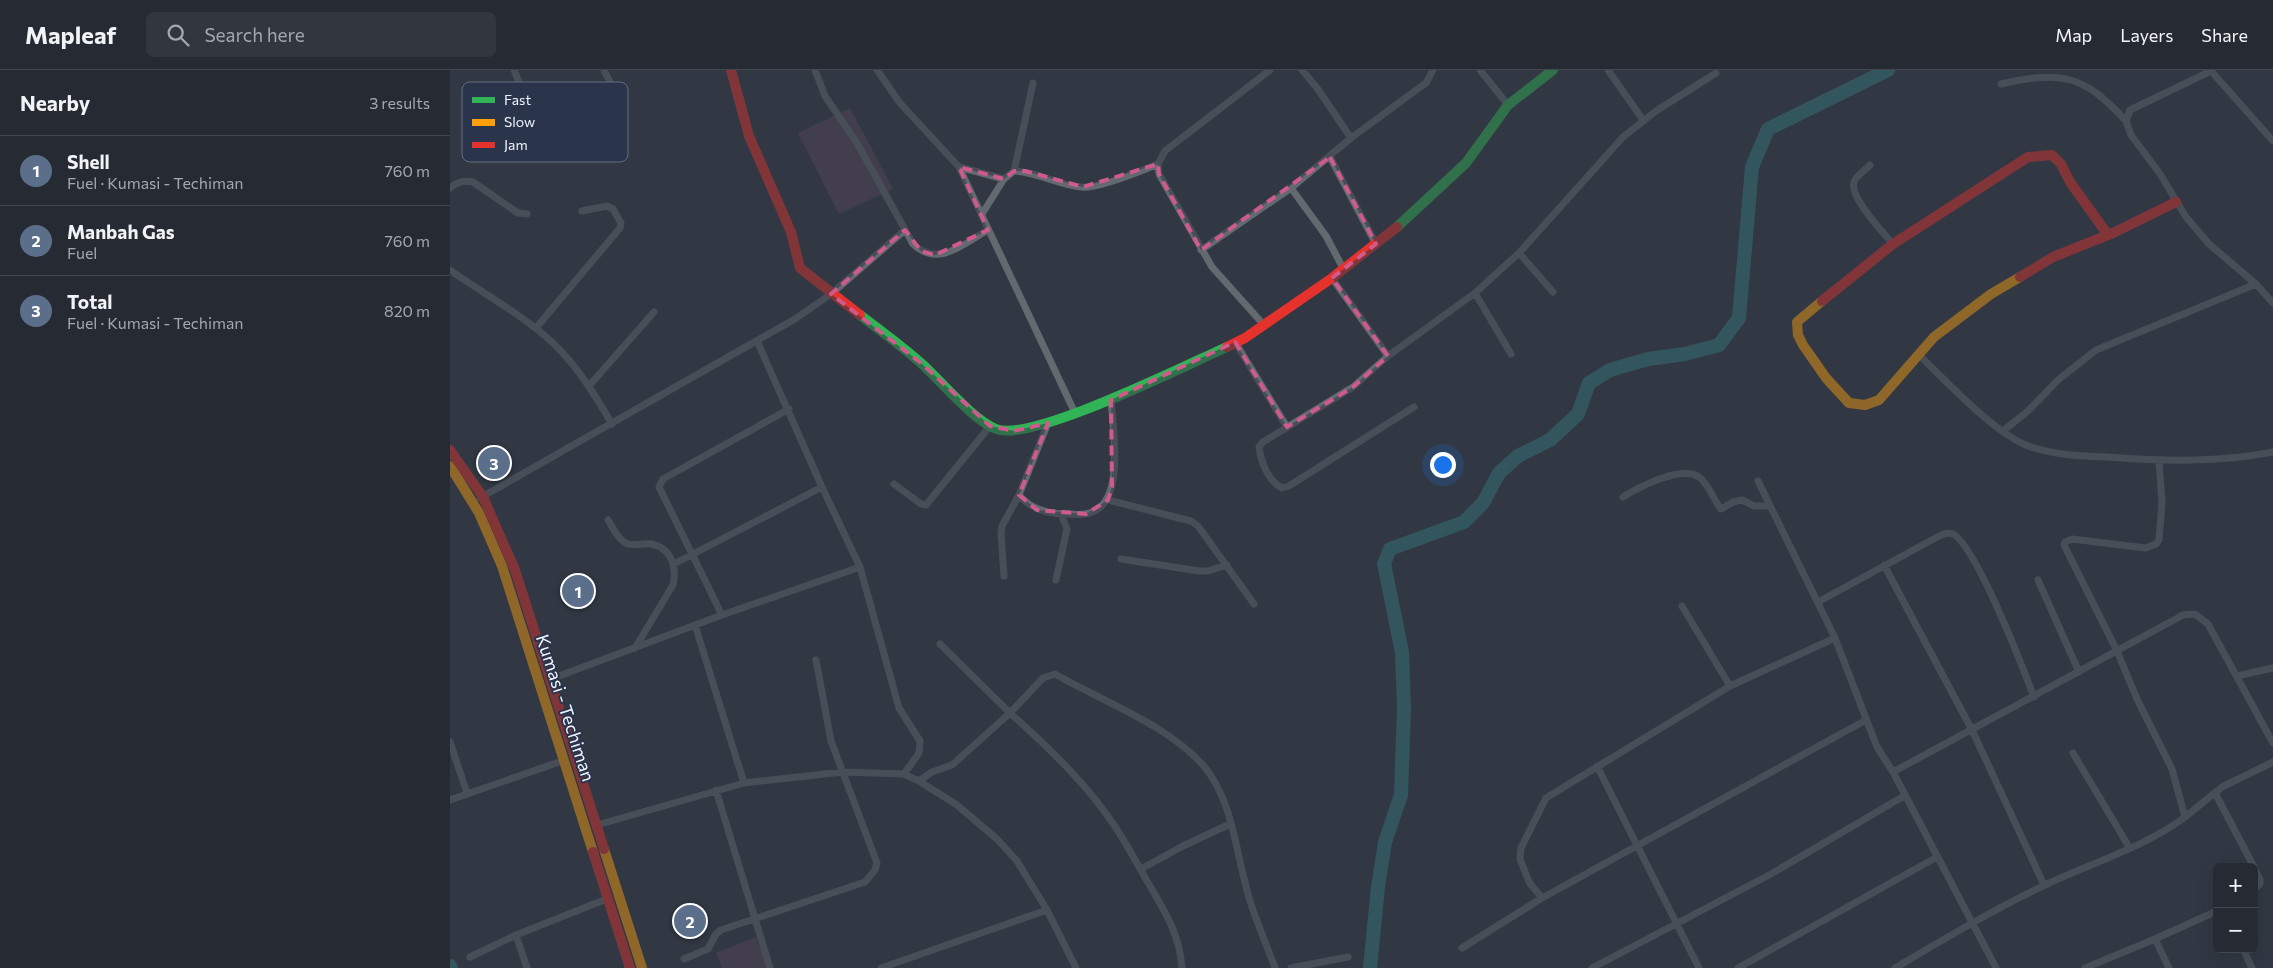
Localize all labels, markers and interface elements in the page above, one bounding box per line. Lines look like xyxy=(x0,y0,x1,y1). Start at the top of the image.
search box xyxy=(146,12,496,57)
text: Mapleaf xyxy=(25,20,116,49)
icon: search xyxy=(164,21,192,49)
text: Search here xyxy=(204,23,305,46)
text: Map xyxy=(2055,24,2092,46)
text: Layers xyxy=(2120,24,2173,46)
text: Share xyxy=(2201,24,2248,46)
legend xyxy=(462,82,628,162)
text: Nearby xyxy=(20,90,90,115)
text: Fast xyxy=(504,91,531,108)
text: 3 results xyxy=(369,93,430,112)
text: Slow xyxy=(504,113,535,130)
text: Jam xyxy=(504,136,528,153)
text: Shell xyxy=(67,150,110,173)
text: 1 xyxy=(32,161,40,180)
text: 760 m xyxy=(384,161,430,180)
text: Fuel · Kumasi - Techiman xyxy=(67,173,244,192)
text: Manbah Gas xyxy=(67,220,175,243)
text: 2 xyxy=(31,231,41,250)
text: 760 m xyxy=(384,231,430,250)
text: Fuel xyxy=(67,243,97,262)
text: Total xyxy=(67,290,112,313)
text: 3 xyxy=(31,301,41,320)
text: 820 m xyxy=(384,301,430,320)
text: Fuel · Kumasi - Techiman xyxy=(67,313,244,332)
pin: 3 xyxy=(478,444,510,482)
your location xyxy=(1430,452,1456,478)
pin: 1 xyxy=(562,572,594,610)
street label: Kumasi - Techiman xyxy=(532,631,600,784)
map controls xyxy=(2213,863,2258,953)
button: + xyxy=(2213,863,2258,908)
pin: 2 xyxy=(674,902,706,940)
button: − xyxy=(2213,908,2258,953)

